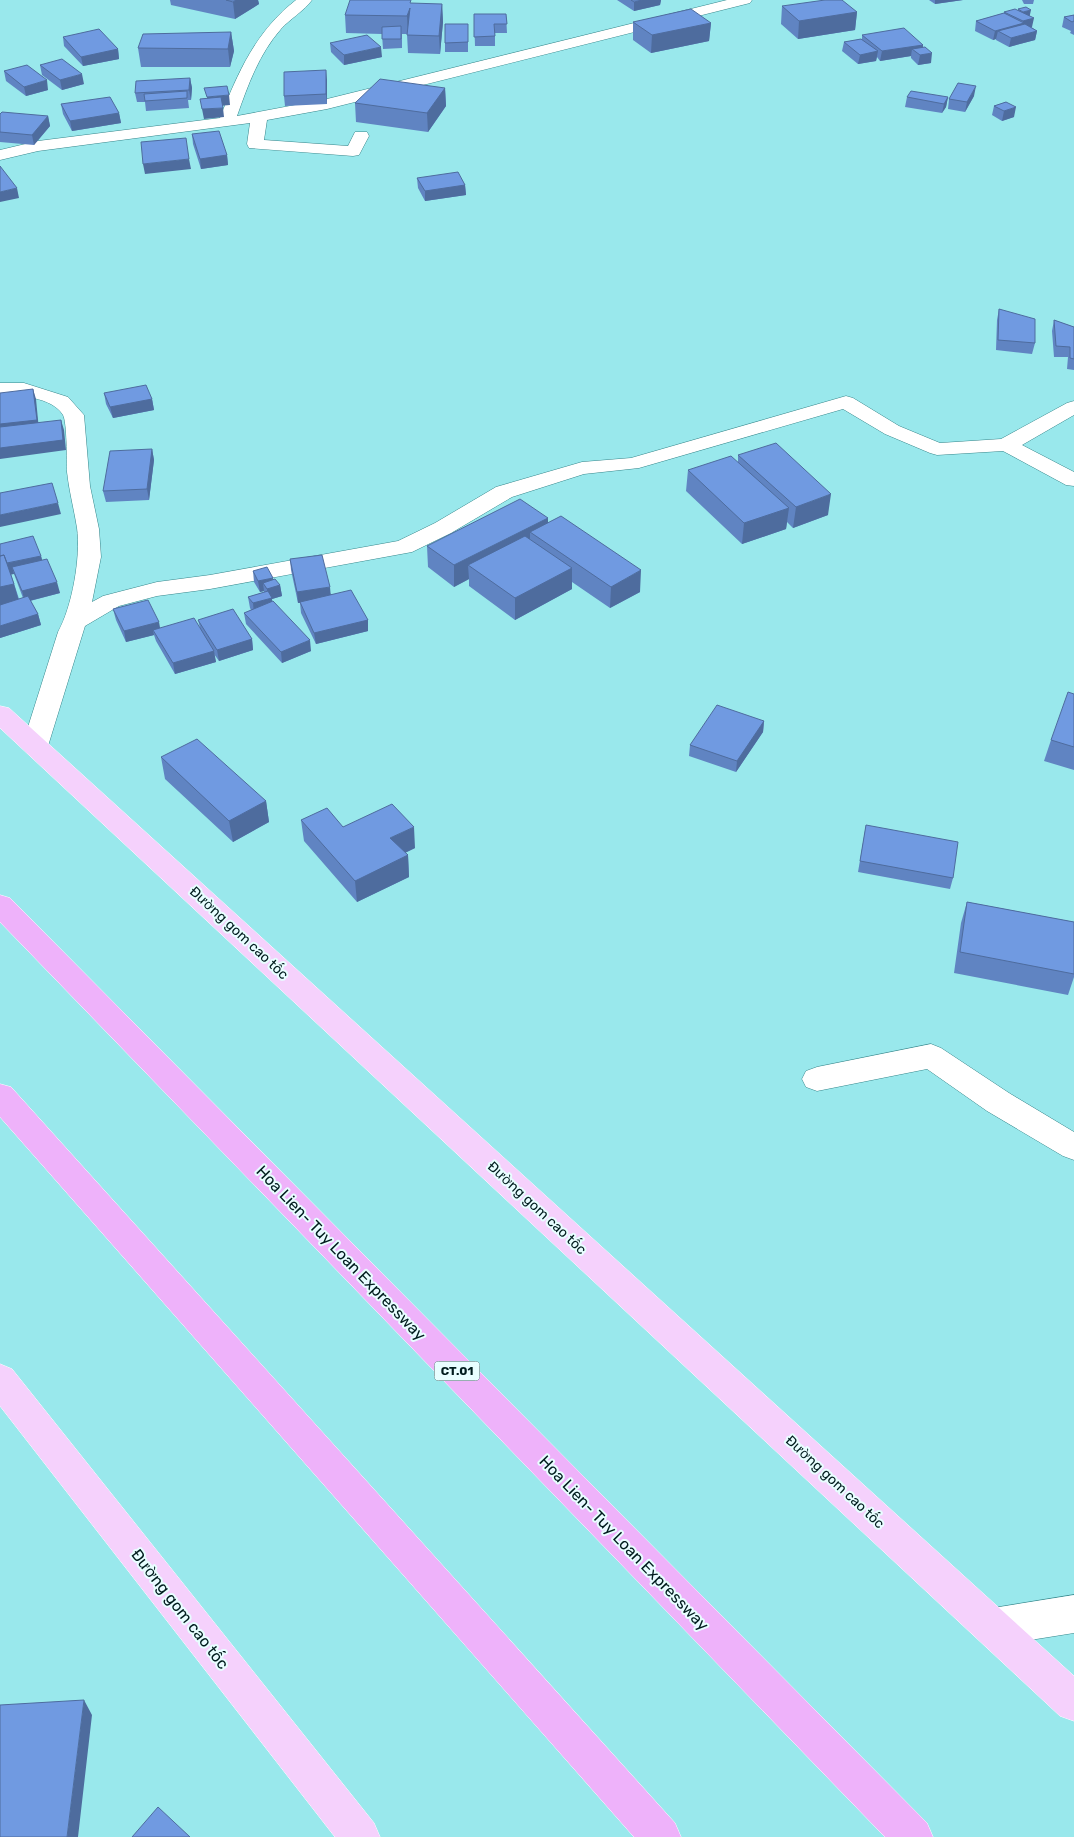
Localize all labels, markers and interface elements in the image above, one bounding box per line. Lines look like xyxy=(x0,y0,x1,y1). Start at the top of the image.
street label: Đường gom cao tốc xyxy=(186,882,293,983)
street label: Đường gom cao tốc xyxy=(484,1157,591,1258)
street label: Hoa Lien- Tuy Loan Expressway xyxy=(252,1162,430,1344)
road number: CT.01 xyxy=(434,1362,480,1380)
street label: Đường gom cao tốc xyxy=(782,1431,889,1532)
street label: Hoa Lien- Tuy Loan Expressway xyxy=(535,1452,713,1634)
street label: Đường gom cao tốc xyxy=(127,1544,234,1673)

